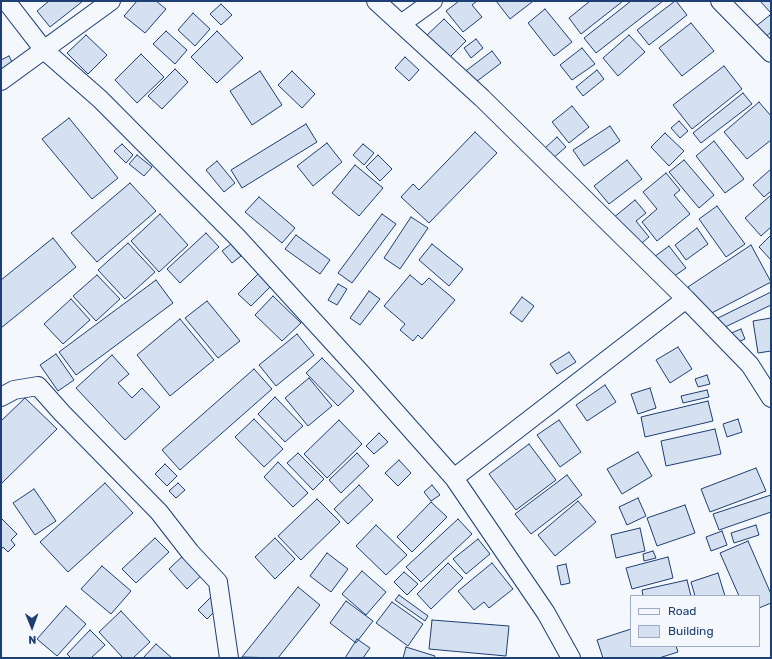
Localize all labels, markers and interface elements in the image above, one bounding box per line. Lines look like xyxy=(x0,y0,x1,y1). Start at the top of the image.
legend xyxy=(630,595,760,647)
text: Road xyxy=(668,604,696,618)
north arrow xyxy=(12,607,52,647)
text: Building xyxy=(668,624,714,638)
text: N xyxy=(28,633,36,646)

